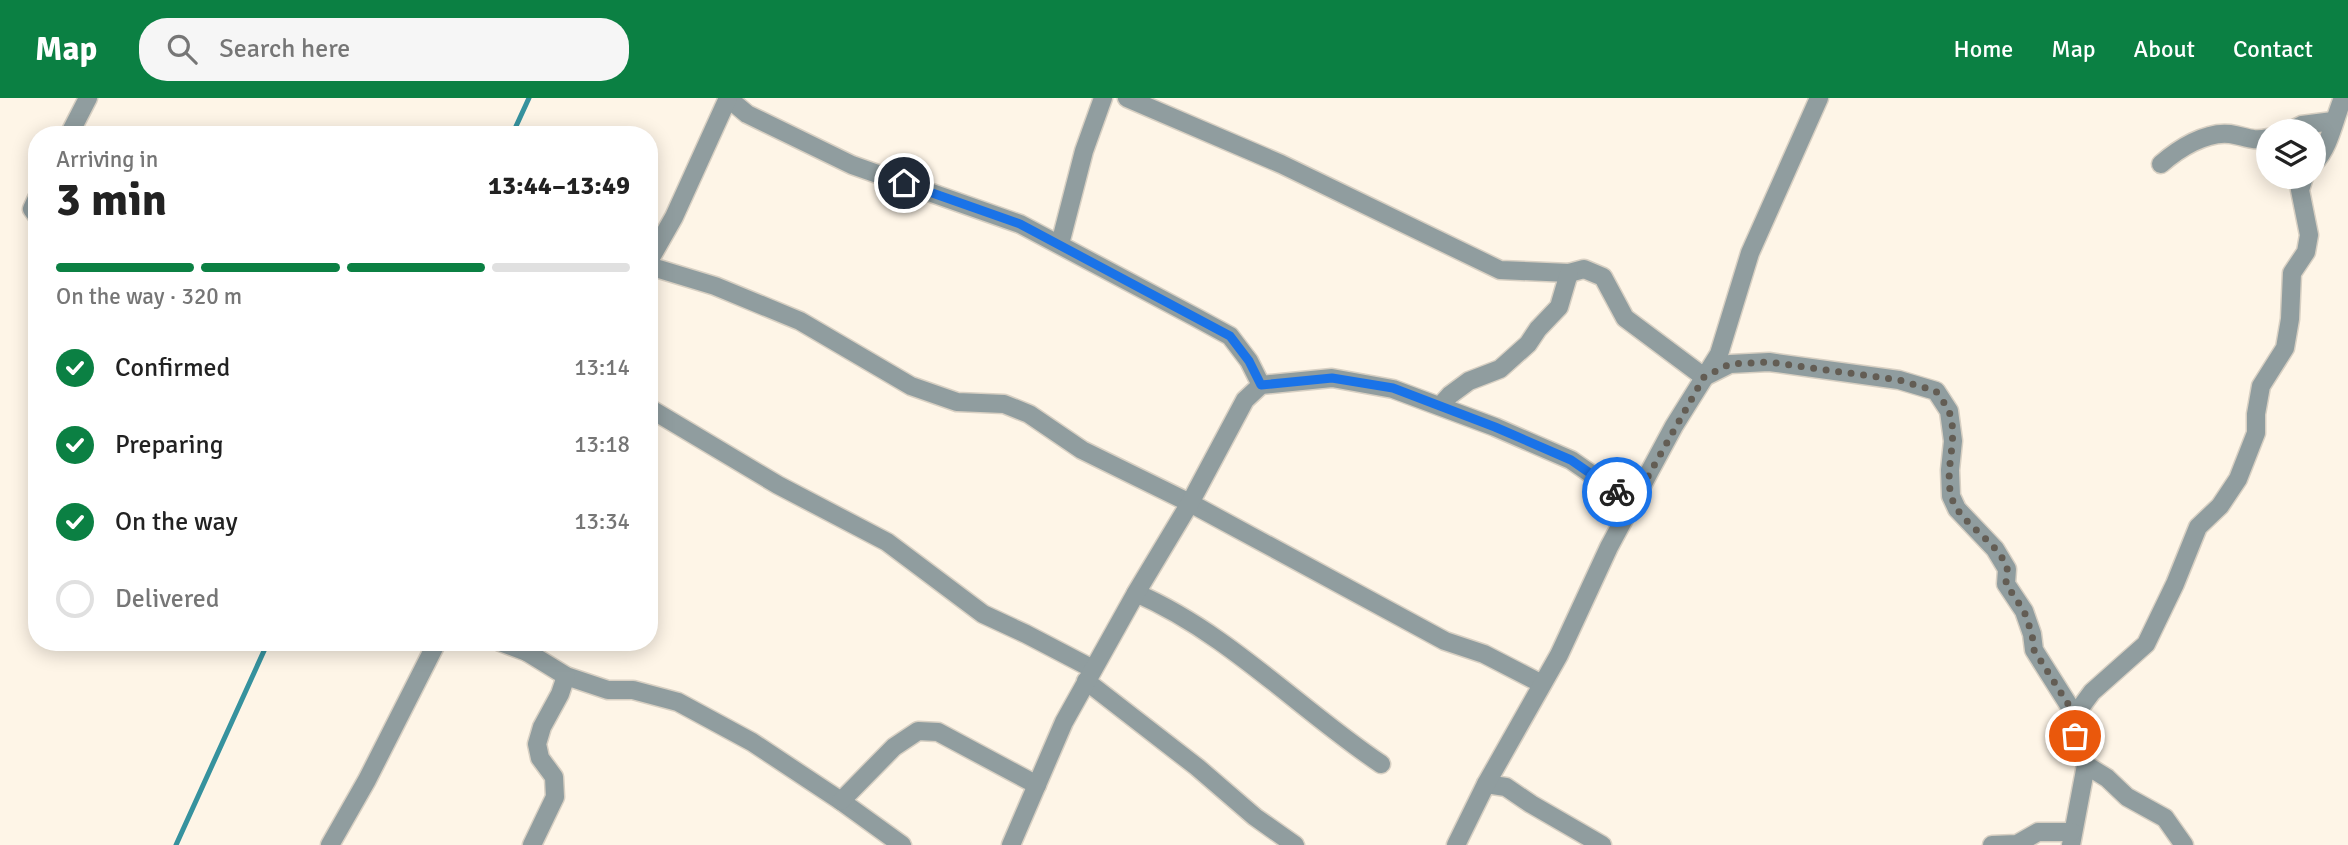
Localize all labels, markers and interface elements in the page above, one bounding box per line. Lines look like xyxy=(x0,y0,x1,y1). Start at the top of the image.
search box xyxy=(139,18,629,81)
text: Map xyxy=(35,29,97,70)
icon: search xyxy=(163,30,201,68)
text: Search here xyxy=(219,33,350,65)
text: Home xyxy=(1953,34,2013,64)
text: Map xyxy=(2051,34,2096,64)
text: About xyxy=(2134,34,2195,64)
text: Contact xyxy=(2233,34,2313,64)
map controls xyxy=(2256,119,2326,189)
button: layers xyxy=(2256,119,2326,189)
text: Arriving in xyxy=(56,145,158,174)
pin xyxy=(874,153,934,213)
icon: home xyxy=(885,164,923,202)
text: 13:44–13:49 xyxy=(488,170,630,202)
text: 3 min xyxy=(56,172,167,228)
text: On the way · 320 m xyxy=(56,282,242,311)
icon: check xyxy=(56,349,94,387)
text: Confirmed xyxy=(115,352,230,384)
text: 13:14 xyxy=(574,353,630,382)
icon: check xyxy=(56,426,94,464)
text: Preparing xyxy=(115,429,223,461)
text: 13:18 xyxy=(574,430,630,459)
courier xyxy=(1582,457,1652,527)
icon: bike xyxy=(1598,473,1636,511)
icon: check xyxy=(56,503,94,541)
text: On the way xyxy=(115,506,238,538)
text: 13:34 xyxy=(574,507,630,536)
text: Delivered xyxy=(115,583,220,615)
pin xyxy=(2045,706,2105,766)
icon: bag xyxy=(2056,717,2094,755)

